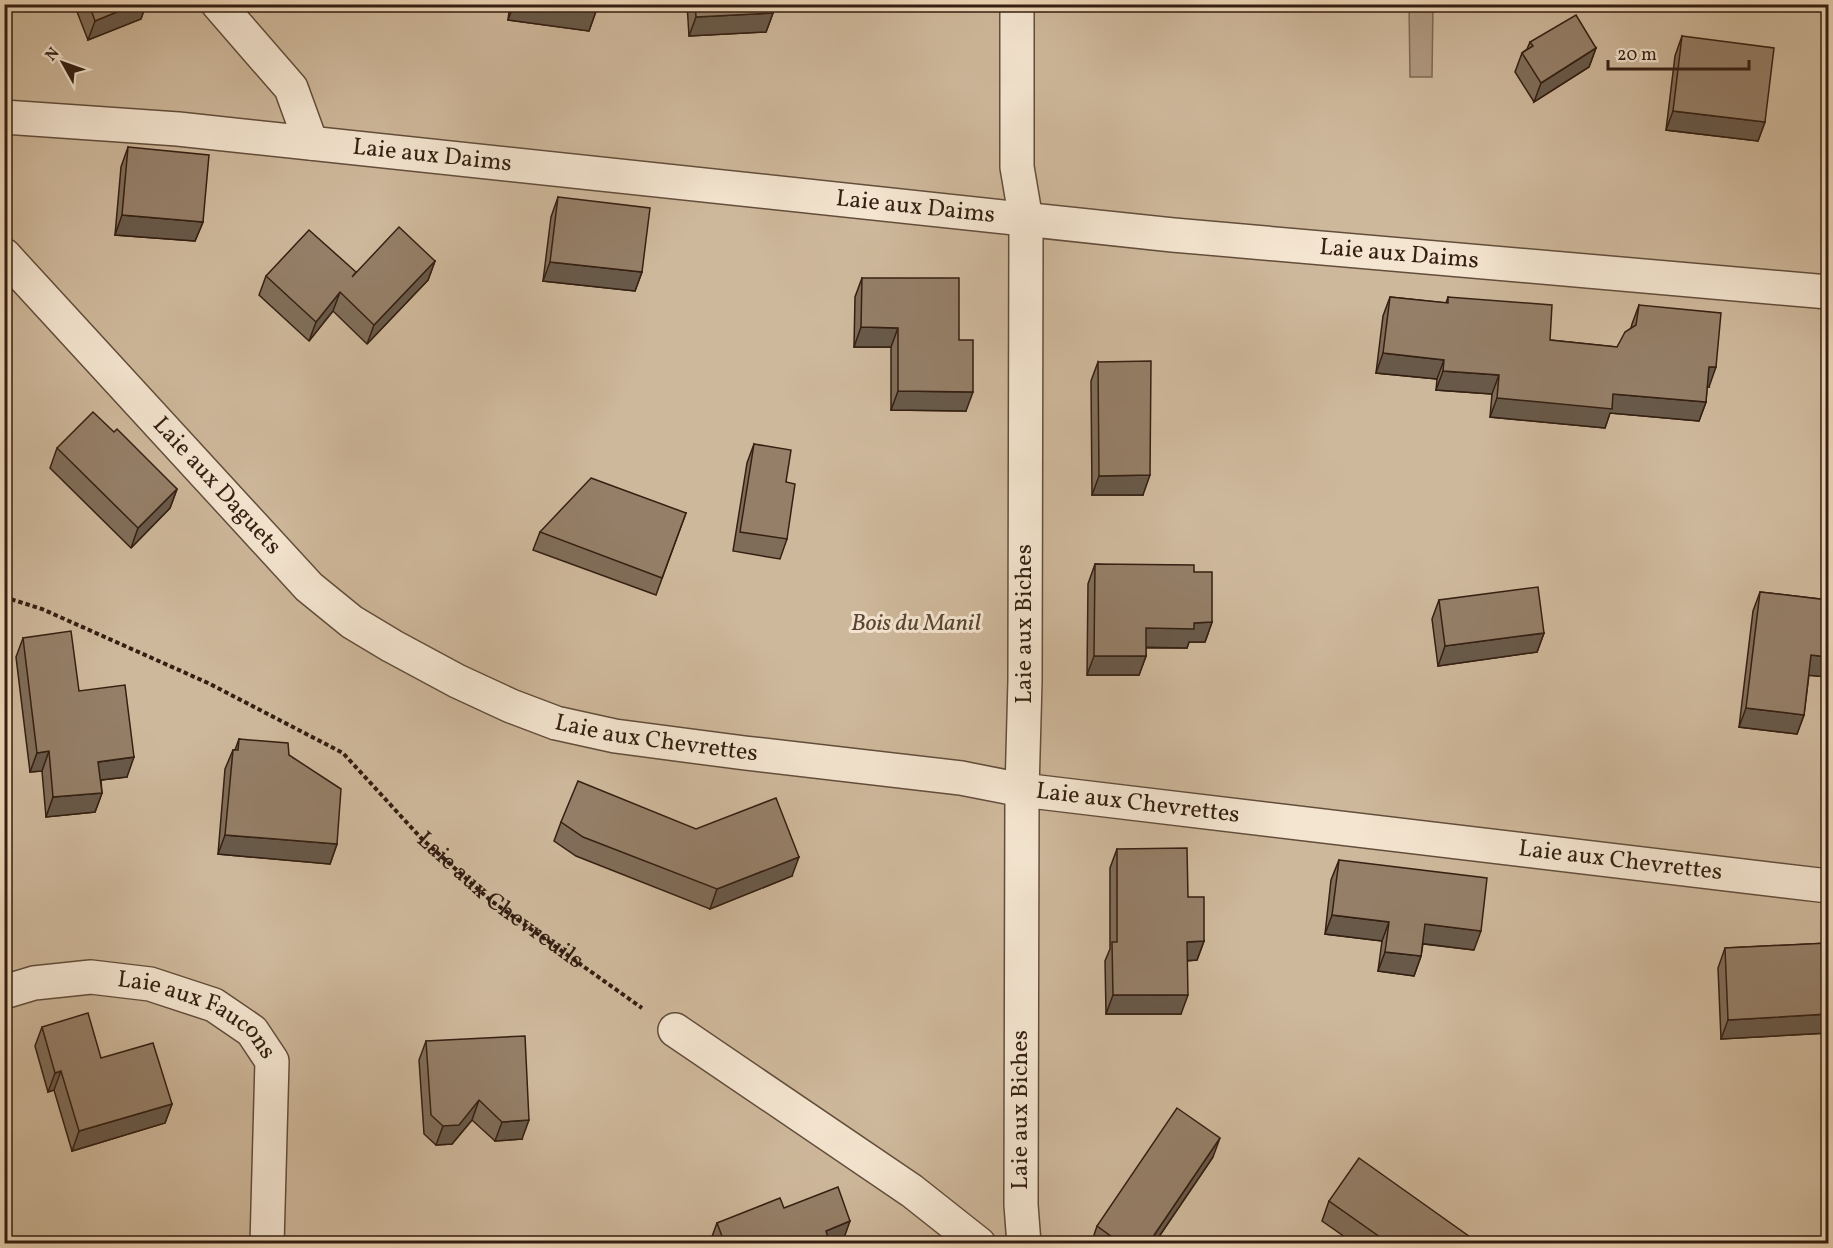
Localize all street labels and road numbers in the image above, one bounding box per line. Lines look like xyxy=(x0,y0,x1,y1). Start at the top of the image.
street label: Laie aux Daims xyxy=(351,131,513,181)
street label: Laie aux Daims xyxy=(834,182,997,233)
street label: Laie aux Daims xyxy=(1318,231,1480,279)
street label: Laie aux Daguets xyxy=(144,410,289,563)
street label: Laie aux Biches xyxy=(1008,544,1042,704)
street label: Laie aux Chevrettes xyxy=(552,706,759,771)
street label: Laie aux Chevrettes xyxy=(1034,775,1241,833)
street label: Laie aux Chevreuils xyxy=(408,824,590,978)
street label: Laie aux Chevrettes xyxy=(1516,832,1724,890)
street label: Laie aux Faucons xyxy=(115,963,284,1066)
street label: Laie aux Biches xyxy=(1004,1030,1038,1190)

